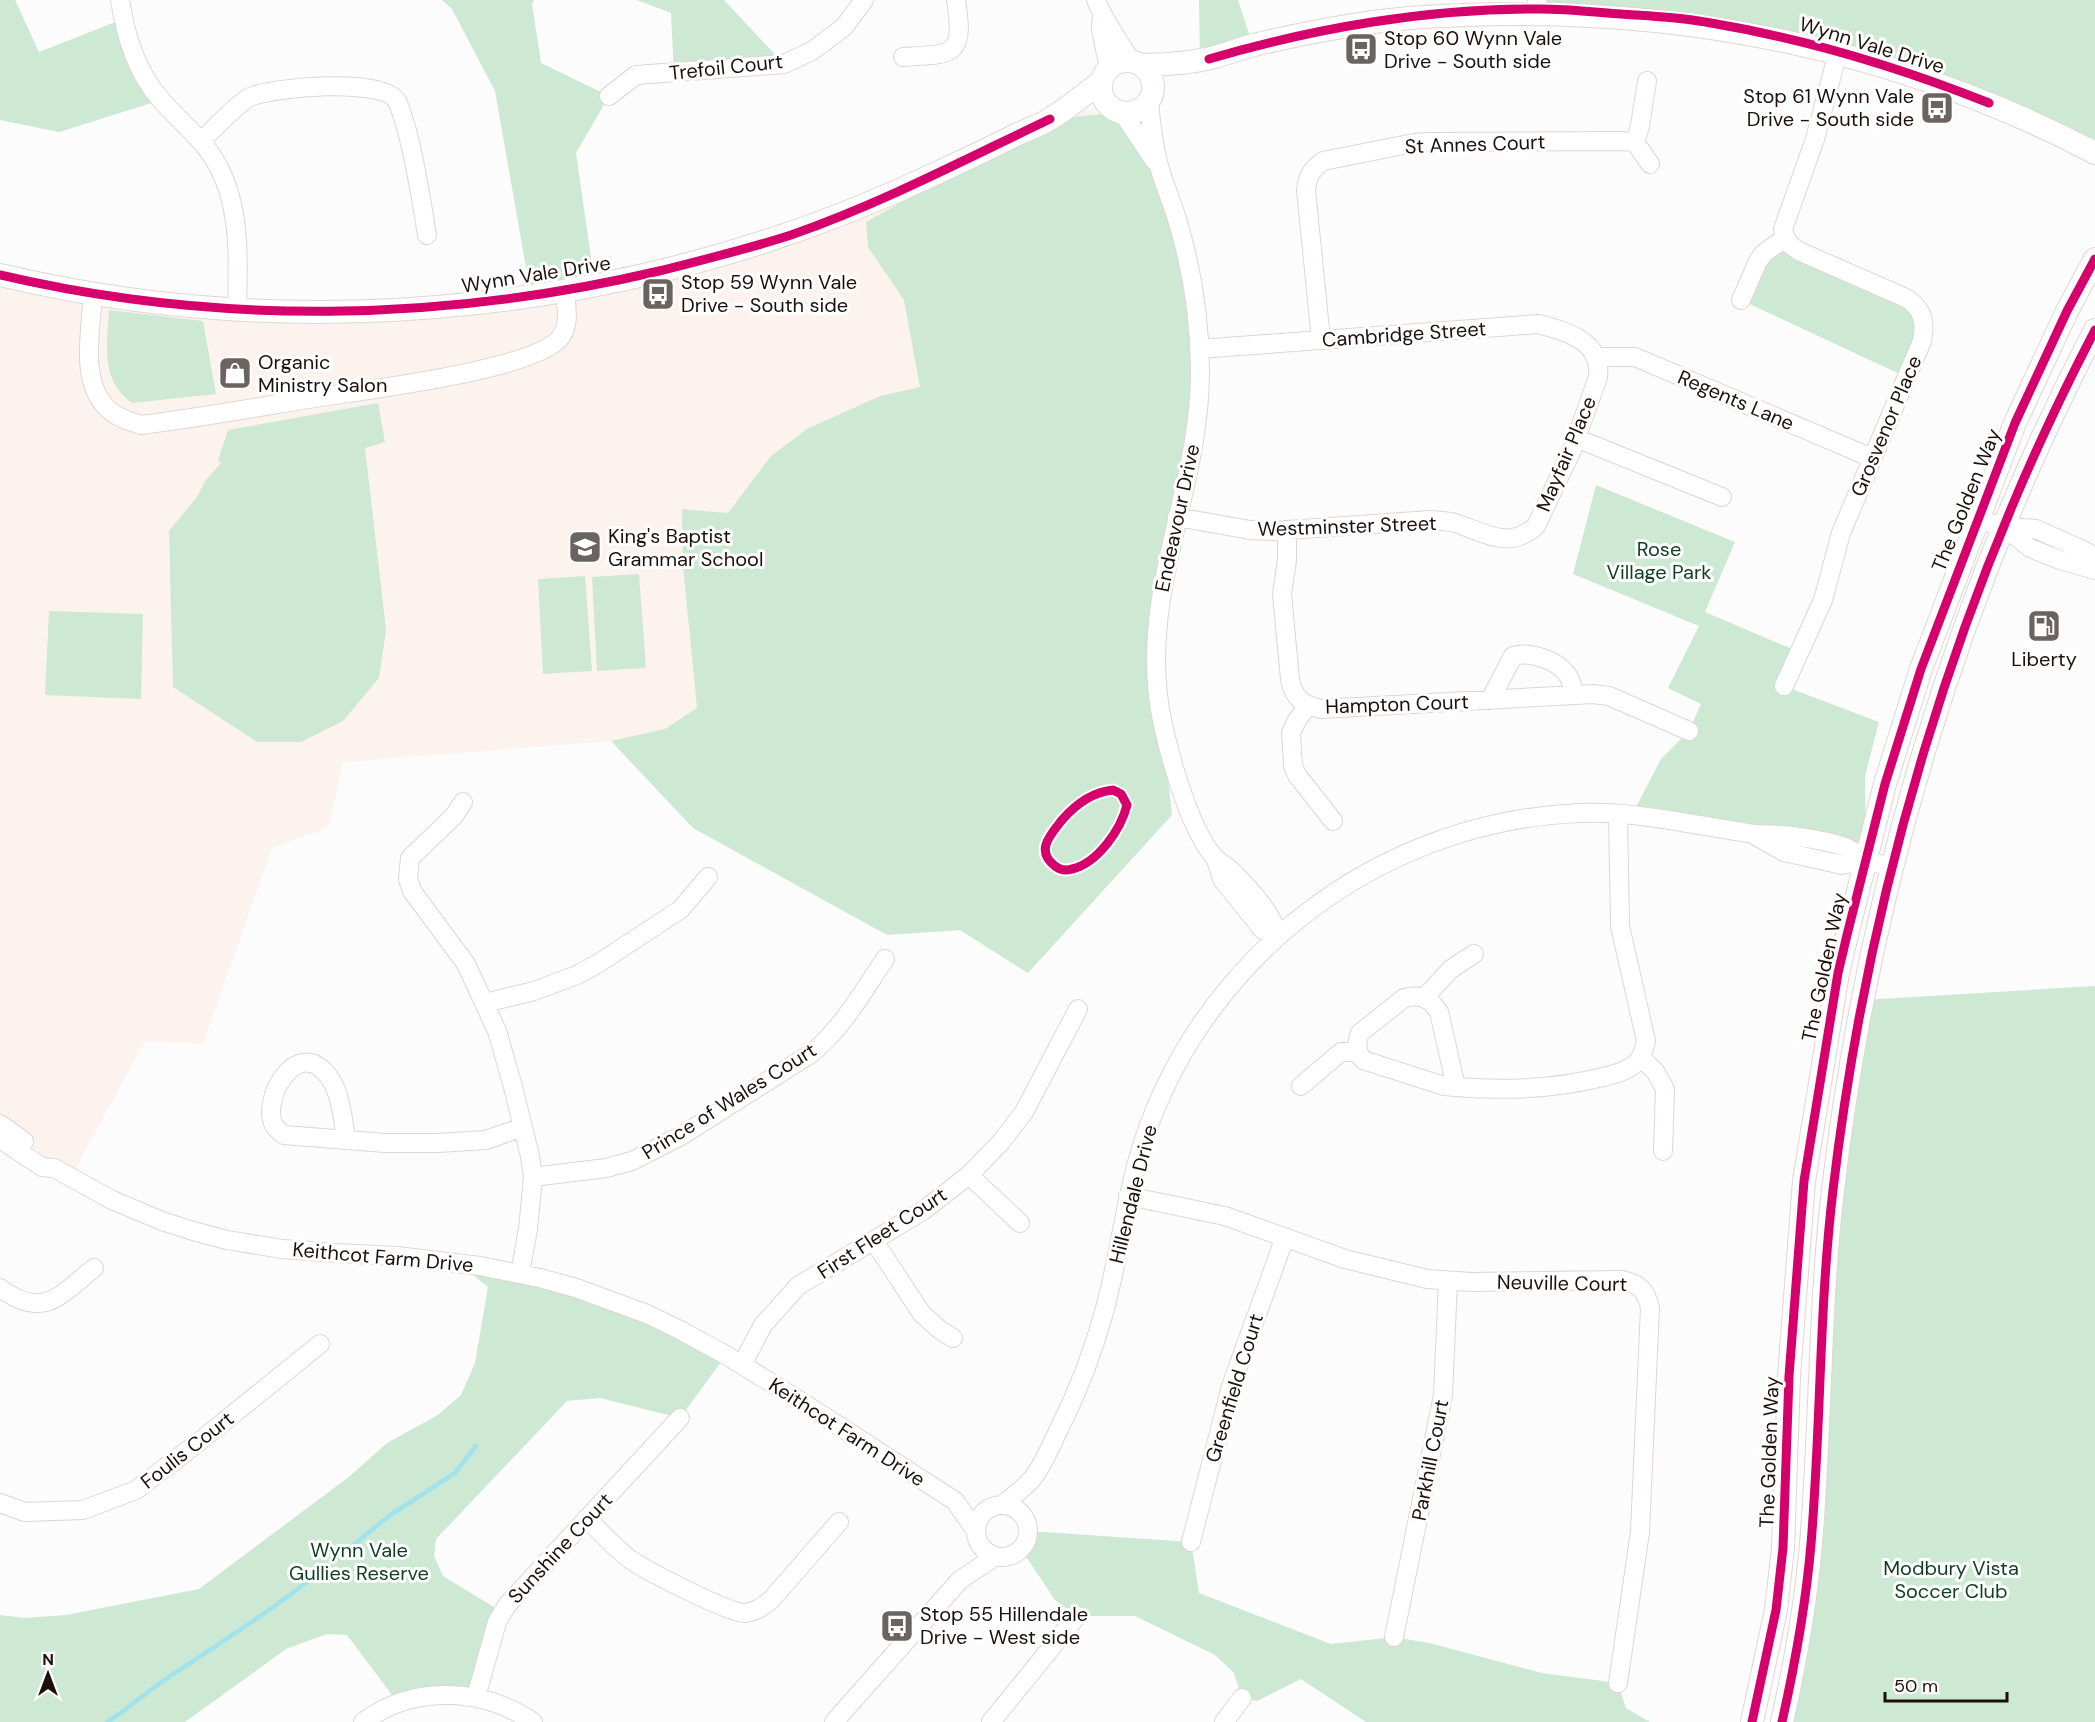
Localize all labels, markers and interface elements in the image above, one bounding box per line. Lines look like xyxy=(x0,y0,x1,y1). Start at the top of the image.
street label: Wynn Vale Drive xyxy=(1796,11,1948,79)
place label: Stop 60 Wynn Vale Drive - South side xyxy=(1384,25,1562,74)
bus stop icon: Stop 60 Wynn Vale Drive - South side xyxy=(1343,31,1379,67)
street label: Trefoil Court xyxy=(668,48,784,86)
place label: Stop 61 Wynn Vale Drive - South side xyxy=(1743,83,1914,132)
bus stop icon: Stop 61 Wynn Vale Drive - South side xyxy=(1919,90,1955,126)
street label: St Annes Court xyxy=(1404,129,1546,159)
street label: Wynn Vale Drive xyxy=(460,249,612,299)
place label: Stop 59 Wynn Vale Drive - South side xyxy=(681,269,857,318)
bus stop icon: Stop 59 Wynn Vale Drive - South side xyxy=(640,276,676,312)
street label: Cambridge Street xyxy=(1321,315,1487,353)
place label: Organic Ministry Salon xyxy=(258,349,387,398)
street label: Grosvenor Place xyxy=(1845,352,1927,500)
shop icon: Organic Ministry Salon xyxy=(217,355,253,391)
street label: Regents Lane xyxy=(1674,364,1798,436)
street label: Mayfair Place xyxy=(1530,392,1602,516)
street label: The Golden Way xyxy=(1926,425,2006,575)
street label: Endeavour Drive xyxy=(1149,442,1205,594)
street label: Westminster Street xyxy=(1257,510,1437,542)
place label: King's Baptist Grammar School xyxy=(608,523,763,572)
school or university icon: King's Baptist Grammar School xyxy=(567,529,603,565)
park label: Rose Village Park xyxy=(1607,536,1711,585)
fuel station icon: Liberty xyxy=(2026,608,2062,644)
place label: Liberty xyxy=(2011,646,2077,672)
street label: Hampton Court xyxy=(1325,688,1469,719)
street label: The Golden Way xyxy=(1796,890,1852,1044)
street label: Prince of Wales Court xyxy=(637,1037,821,1165)
street label: Hillendale Drive xyxy=(1103,1122,1163,1266)
street label: First Fleet Court xyxy=(812,1181,952,1285)
street label: Keithcot Farm Drive xyxy=(292,1236,474,1278)
street label: Neuville Court xyxy=(1497,1269,1628,1297)
street label: Greenfield Court xyxy=(1199,1310,1269,1466)
street label: Keithcot Farm Drive xyxy=(764,1372,930,1492)
street label: The Golden Way xyxy=(1753,1376,1785,1528)
street label: Parkhill Court xyxy=(1406,1397,1455,1523)
street label: Foulis Court xyxy=(135,1405,239,1494)
street label: Sunshine Court xyxy=(502,1487,618,1609)
park label: Wynn Vale Gullies Reserve xyxy=(289,1537,429,1586)
park label: Modbury Vista Soccer Club xyxy=(1883,1555,2019,1604)
place label: Stop 55 Hillendale Drive - West side xyxy=(920,1601,1088,1650)
bus stop icon: Stop 55 Hillendale Drive - West side xyxy=(879,1608,915,1644)
north arrow xyxy=(18,1644,78,1704)
text: N xyxy=(42,1649,54,1670)
scale bar xyxy=(1885,1665,2006,1703)
text: 50 m xyxy=(1894,1674,1938,1698)

